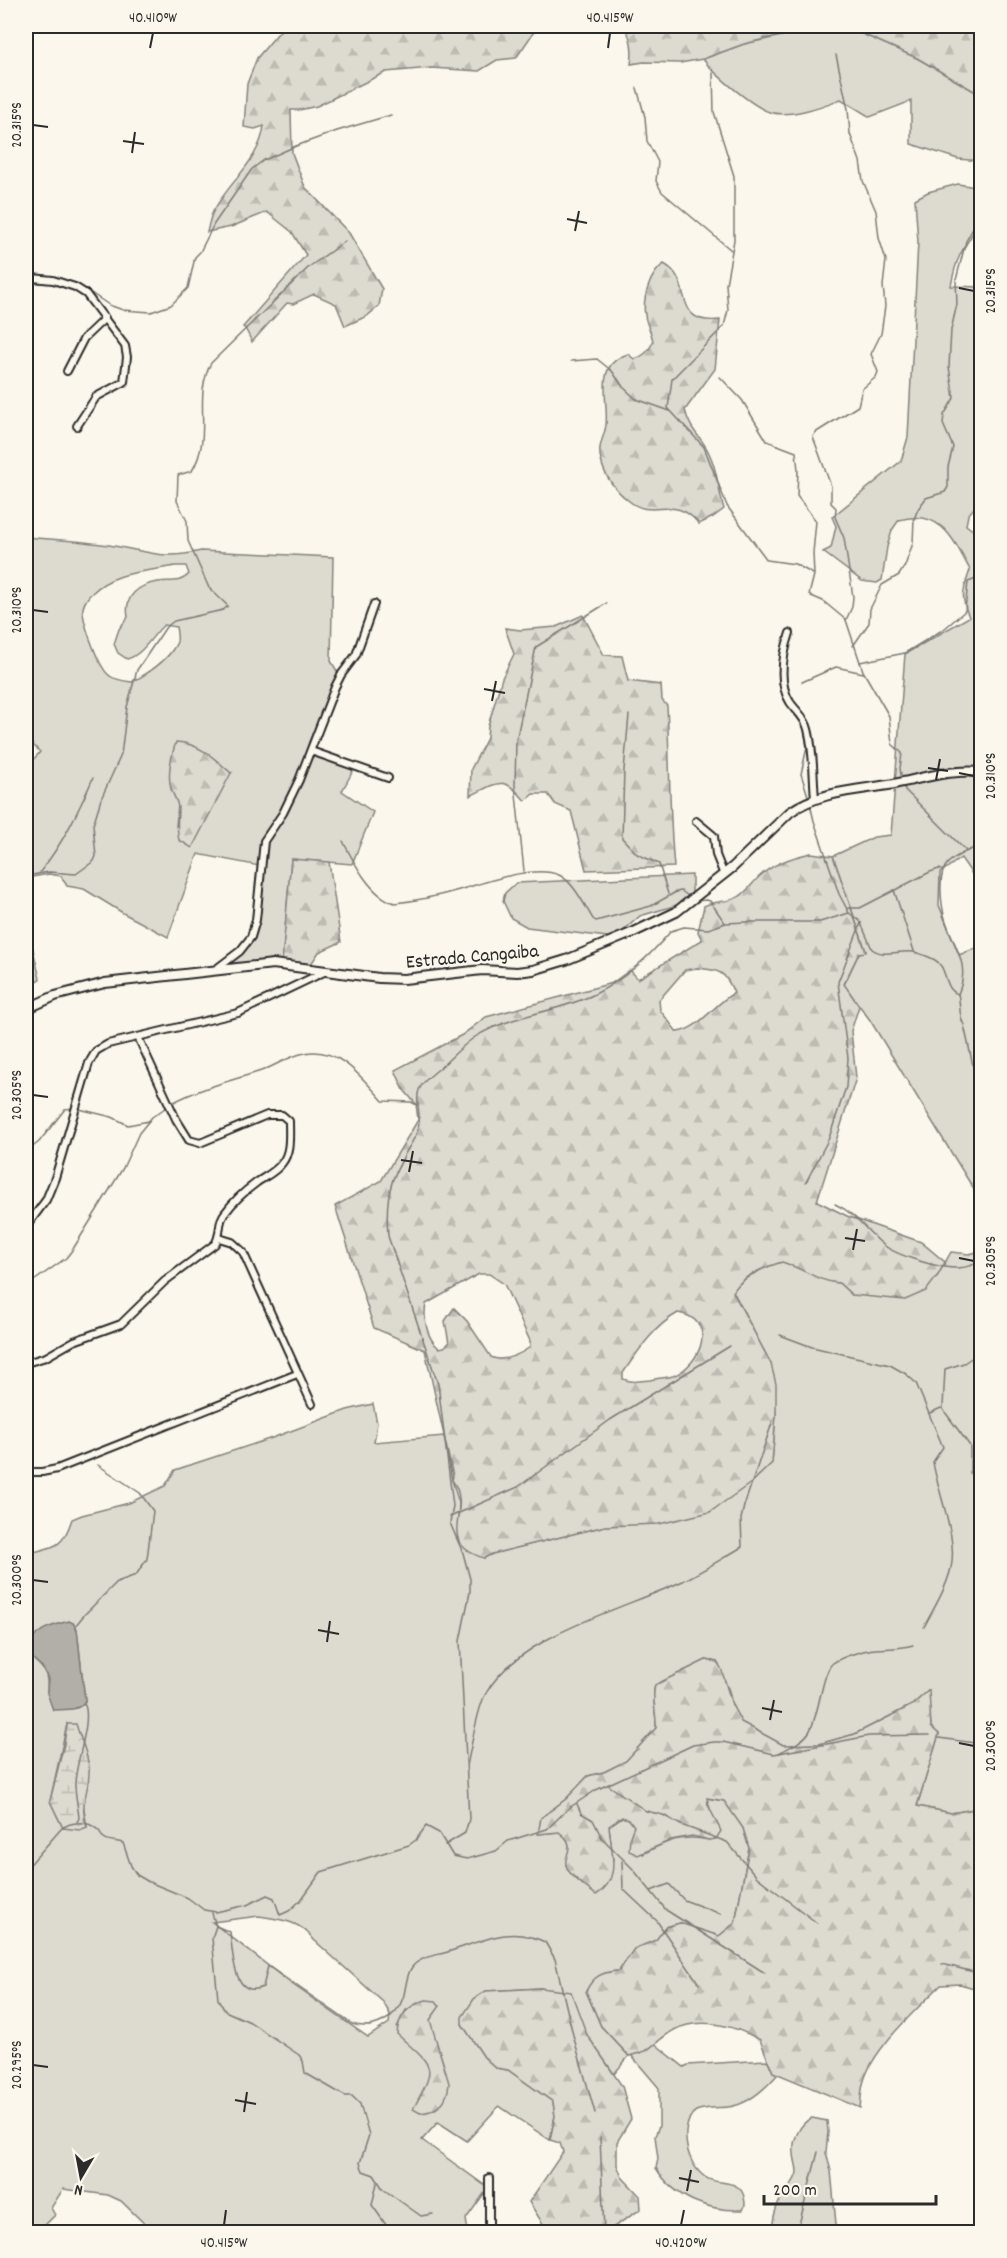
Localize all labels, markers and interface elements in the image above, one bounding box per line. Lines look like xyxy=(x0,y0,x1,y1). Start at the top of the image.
text: 40.410°W xyxy=(129,8,177,30)
text: 40.415°W xyxy=(587,8,634,30)
text: 20.315°S xyxy=(7,102,29,148)
text: 20.315°S xyxy=(981,268,1003,314)
text: 20.310°S xyxy=(7,587,29,633)
text: 20.310°S xyxy=(981,753,1003,799)
street label: Estrada Cangaiba xyxy=(405,938,541,978)
text: 20.305°S xyxy=(7,1070,29,1120)
text: 20.305°S xyxy=(981,1236,1003,1286)
text: 20.300°S xyxy=(7,1554,29,1606)
text: 20.300°S xyxy=(981,1720,1003,1772)
text: 20.295°S xyxy=(7,2040,29,2090)
north arrow xyxy=(51,2147,111,2207)
scale bar xyxy=(764,2168,936,2206)
text: N xyxy=(73,2177,85,2201)
text: 200 m xyxy=(773,2179,817,2204)
text: 40.415°W xyxy=(201,2233,248,2255)
text: 40.420°W xyxy=(655,2233,707,2255)

